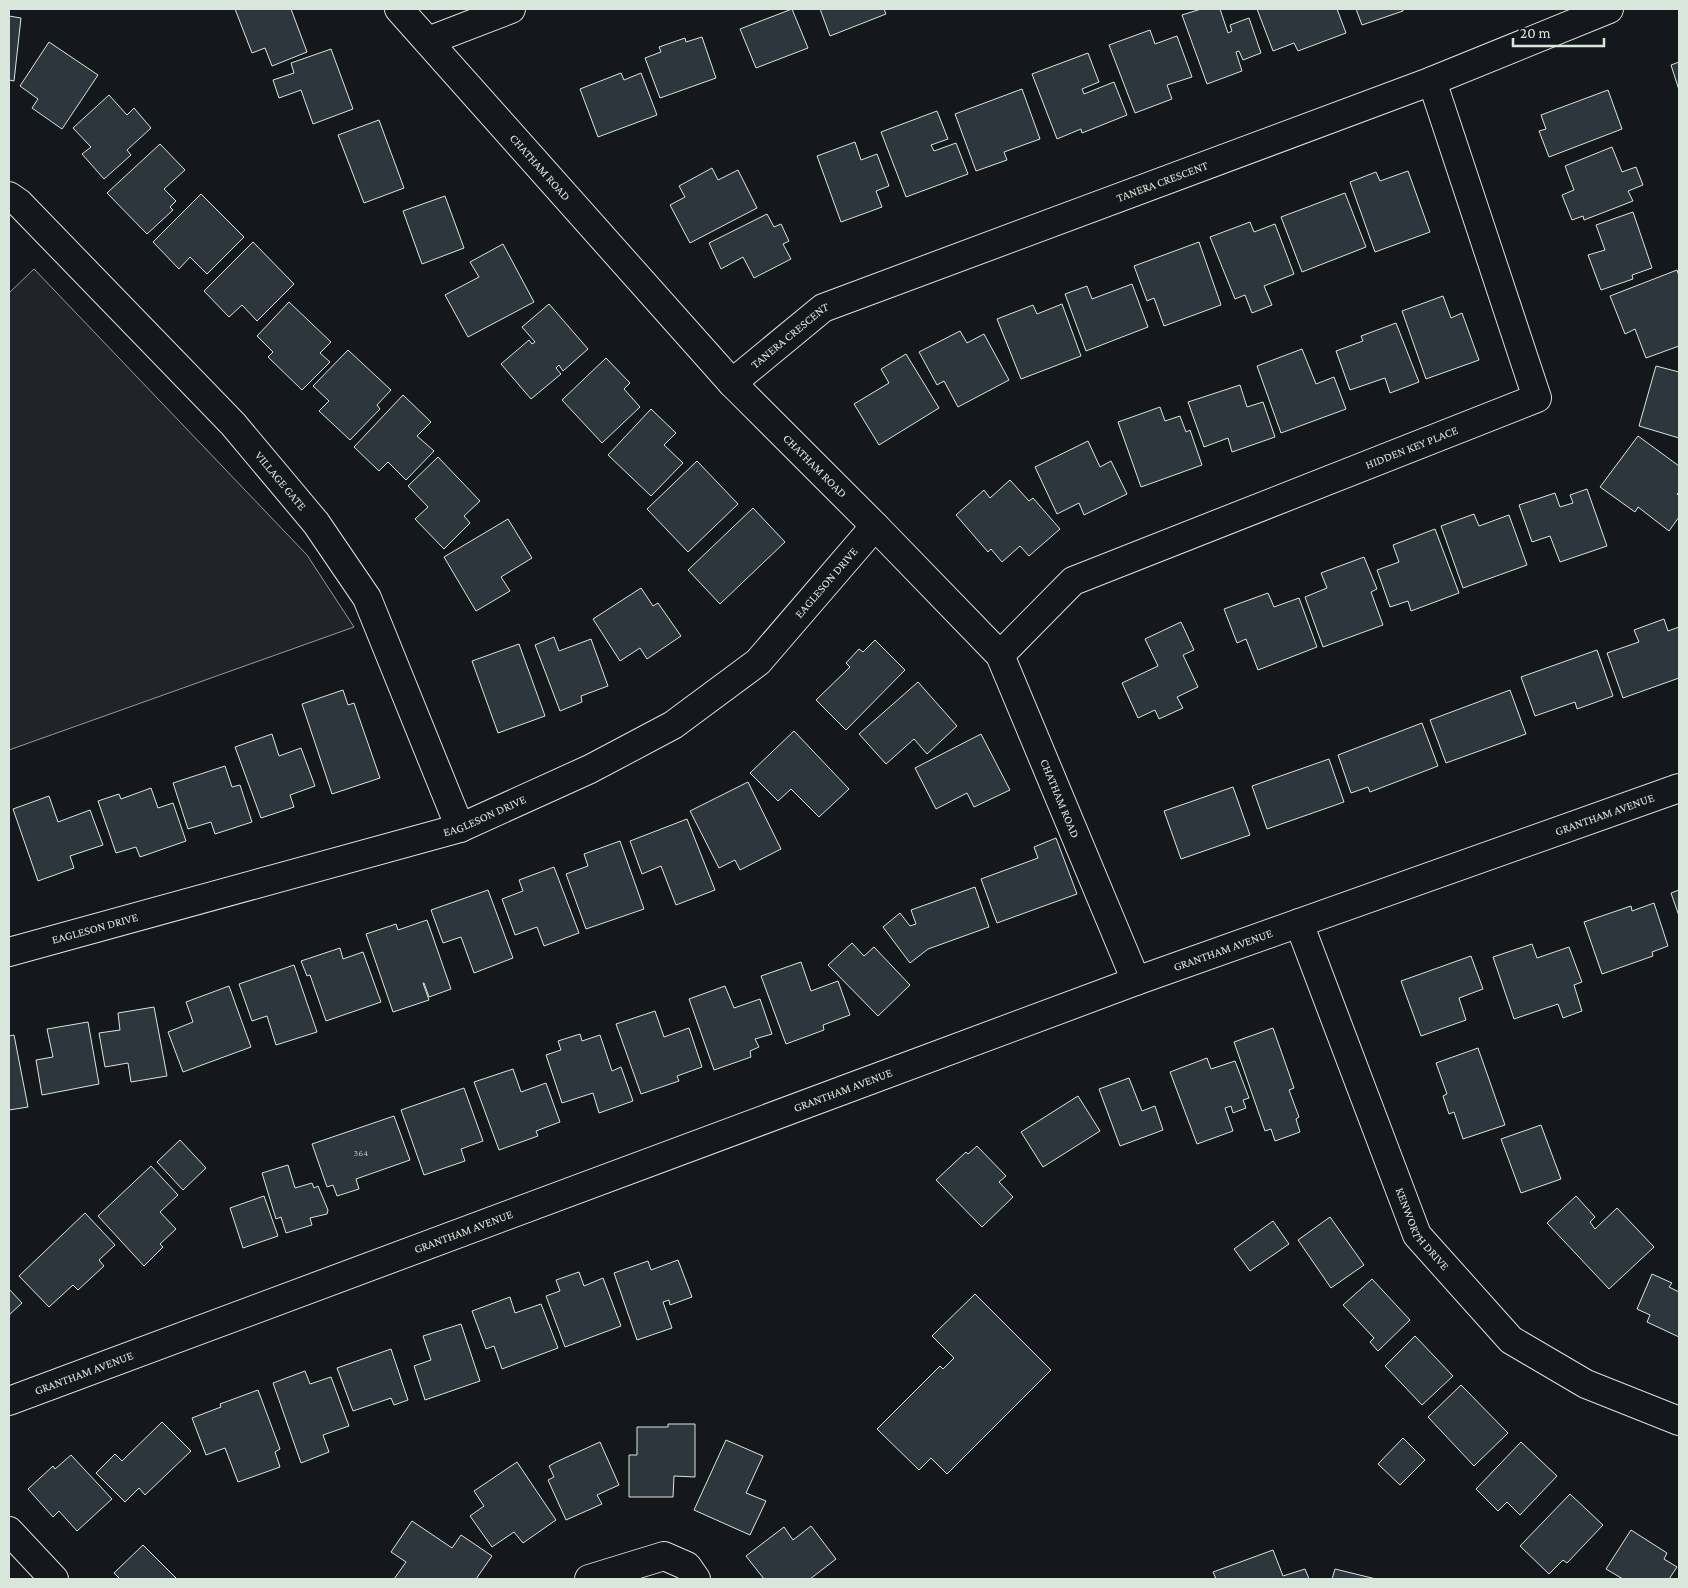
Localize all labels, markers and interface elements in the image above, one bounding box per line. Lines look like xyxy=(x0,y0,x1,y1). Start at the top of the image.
scale bar xyxy=(1513,15,1604,47)
text: 20 m xyxy=(1520,25,1551,41)
street label: CHATHAM ROAD xyxy=(507,131,573,203)
street label: TANERA CRESCENT xyxy=(1115,158,1210,205)
street label: TANERA CRESCENT xyxy=(748,299,831,371)
street label: HIDDEN KEY PLACE xyxy=(1363,423,1460,472)
street label: CHATHAM ROAD xyxy=(780,431,850,501)
street label: VILLAGE GATE xyxy=(252,448,310,514)
street label: EAGLESON DRIVE xyxy=(792,544,861,621)
street label: CHATHAM ROAD xyxy=(1037,757,1082,840)
street label: GRANTHAM AVENUE xyxy=(1553,790,1656,839)
street label: EAGLESON DRIVE xyxy=(442,792,529,839)
street label: EAGLESON DRIVE xyxy=(50,910,140,947)
street label: GRANTHAM AVENUE xyxy=(1171,926,1275,974)
street label: GRANTHAM AVENUE xyxy=(792,1065,895,1115)
house number: 364 xyxy=(354,1147,368,1158)
street label: KENWORTH DRIVE xyxy=(1393,1186,1452,1273)
street label: GRANTHAM AVENUE xyxy=(412,1207,515,1256)
street label: GRANTHAM AVENUE xyxy=(33,1348,136,1398)

